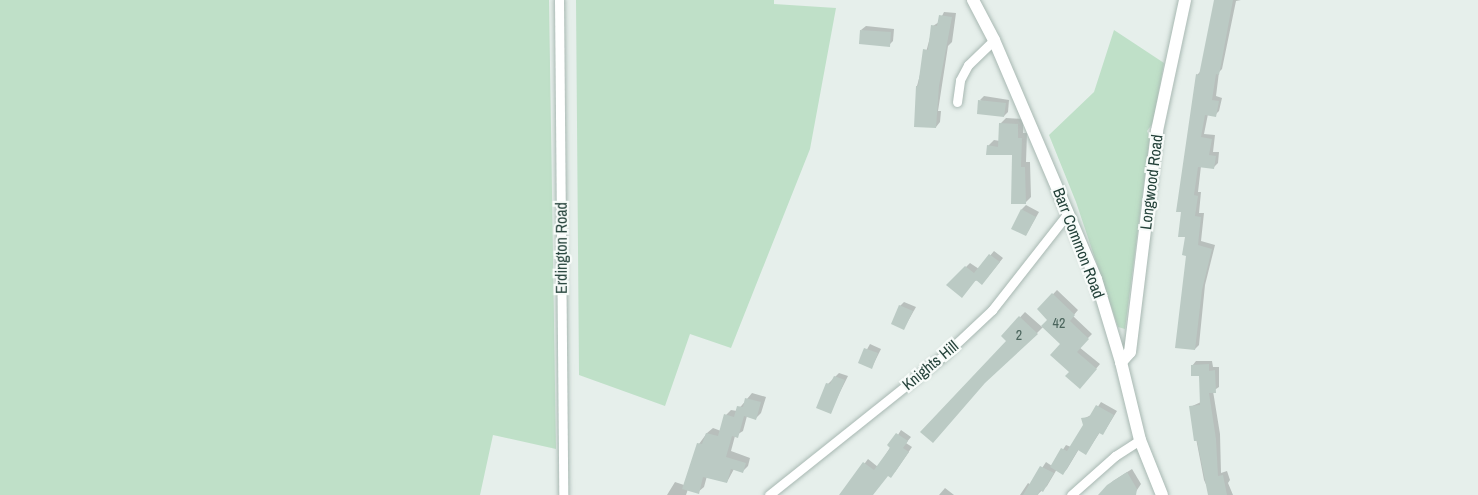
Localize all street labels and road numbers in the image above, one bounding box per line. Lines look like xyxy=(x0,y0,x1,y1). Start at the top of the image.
street label: Longwood Road xyxy=(1136,133,1166,231)
street label: Barr Common Road xyxy=(1049,185,1109,301)
street label: Erdington Road xyxy=(551,202,571,294)
street label: Knights Hill xyxy=(898,336,962,394)

